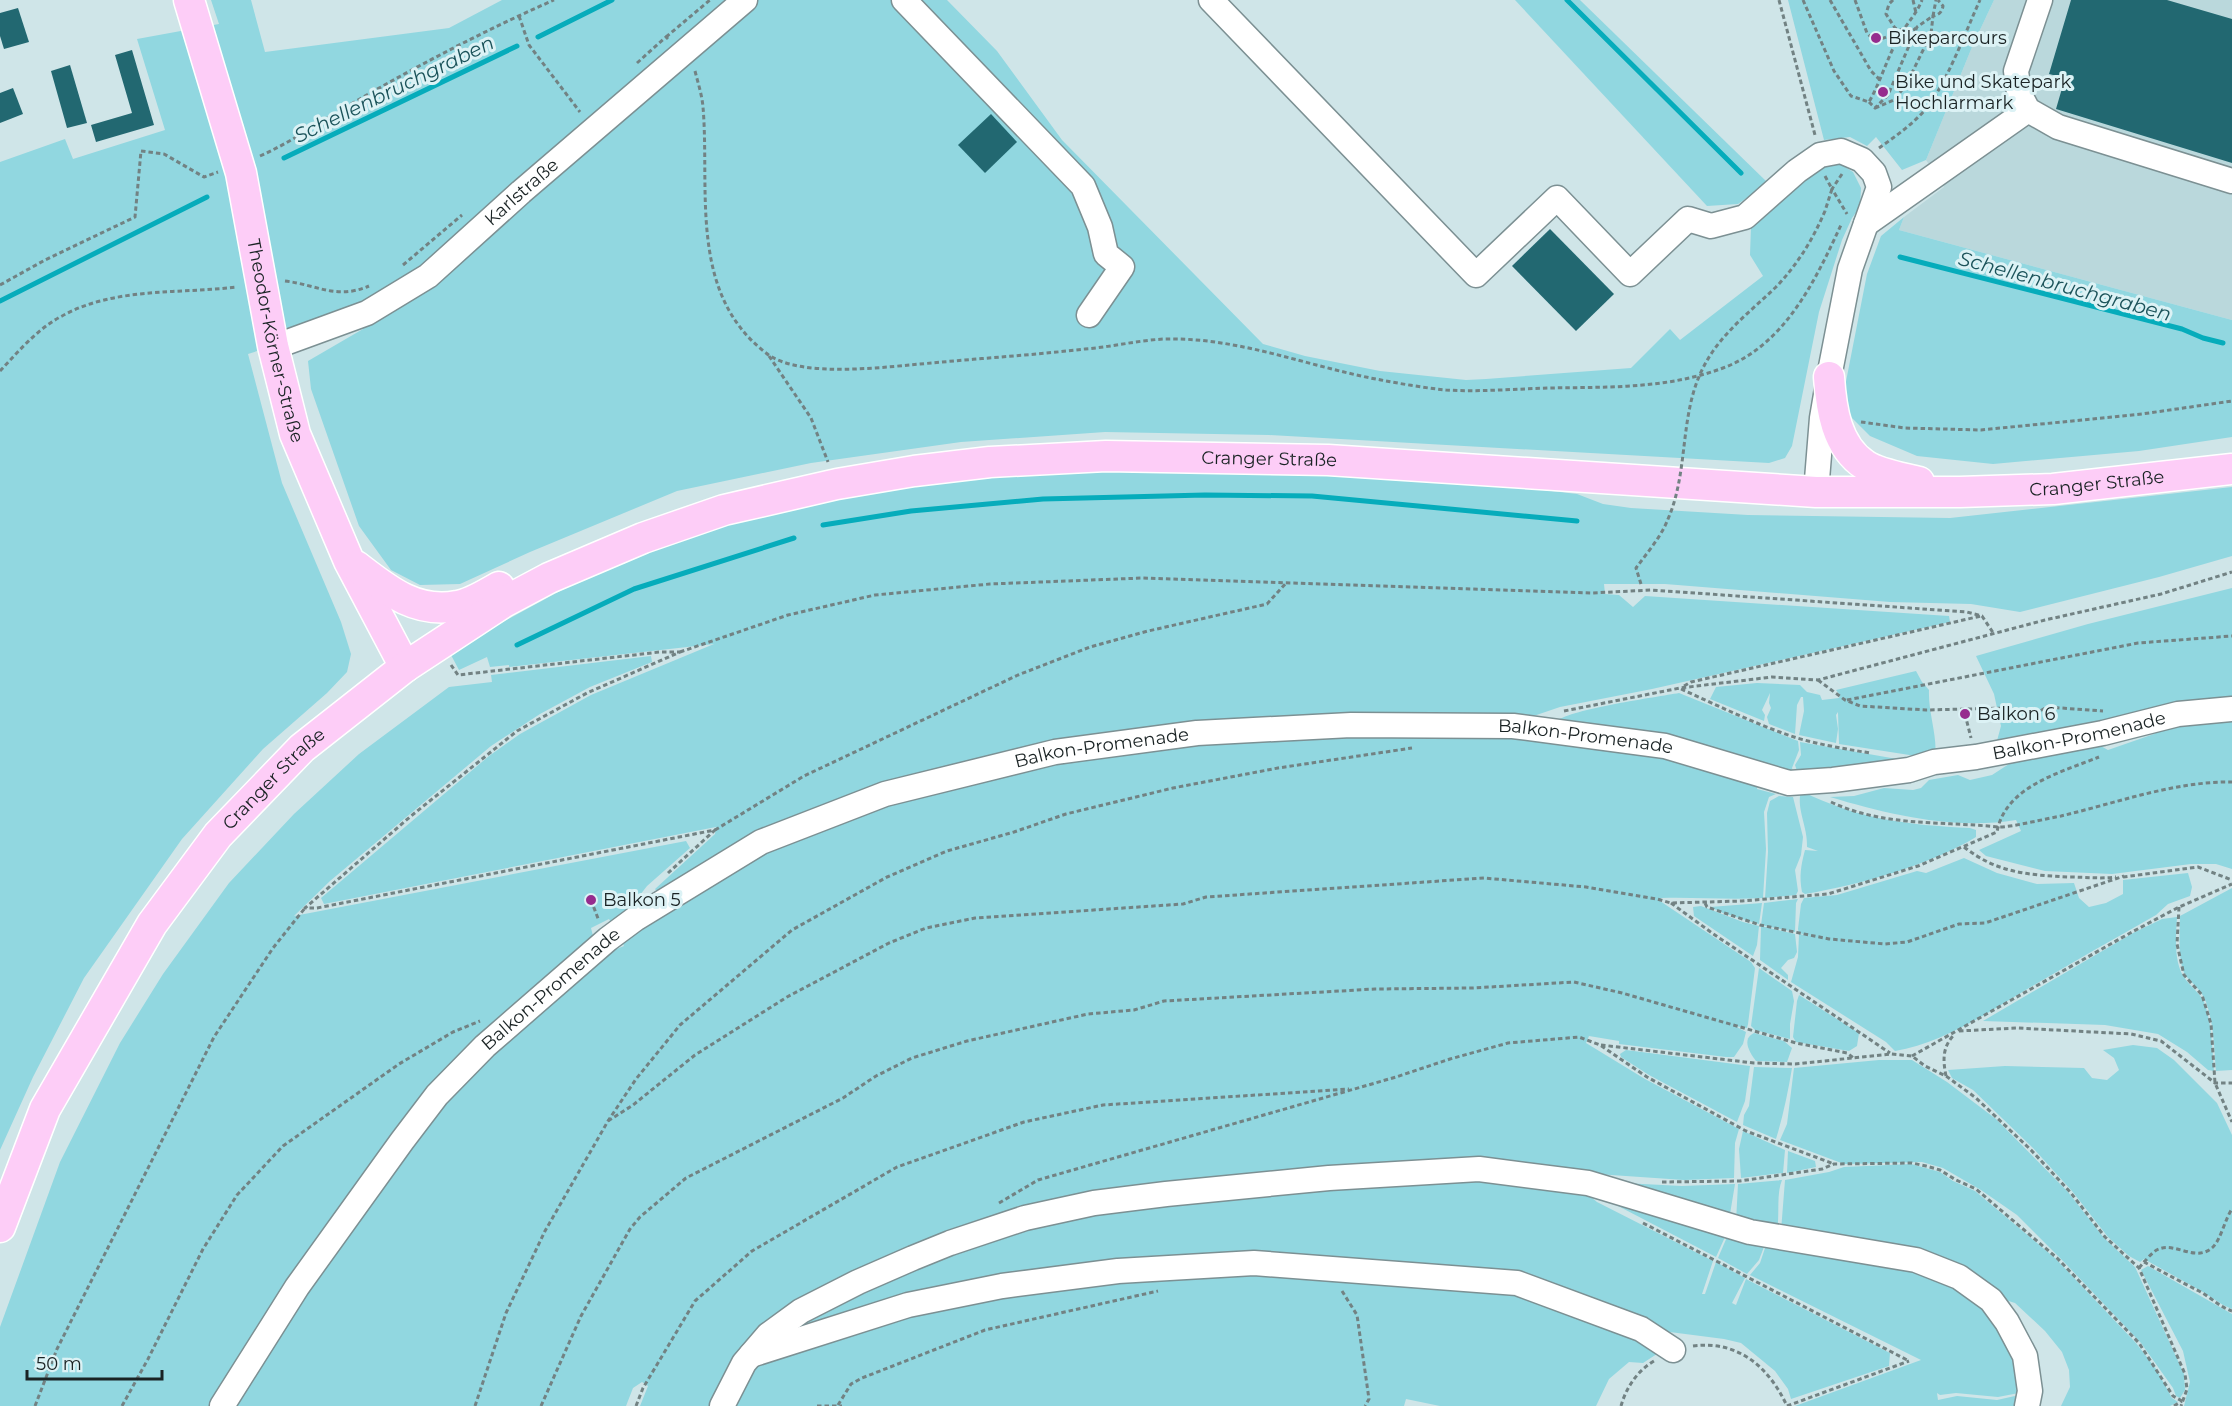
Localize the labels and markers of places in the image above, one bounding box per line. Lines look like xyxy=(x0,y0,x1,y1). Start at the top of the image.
place label: Bikeparcours xyxy=(1888,27,2007,49)
marker: Bikeparcours xyxy=(1869,31,1883,45)
place label: Bike und Skatepark Hochlarmark xyxy=(1895,71,2072,114)
marker: Bike und Skatepark Hochlarmark xyxy=(1876,85,1890,99)
place label: Balkon 6 xyxy=(1977,703,2056,725)
marker: Balkon 6 xyxy=(1958,707,1972,721)
place label: Balkon 5 xyxy=(603,889,681,911)
marker: Balkon 5 xyxy=(584,893,598,907)

